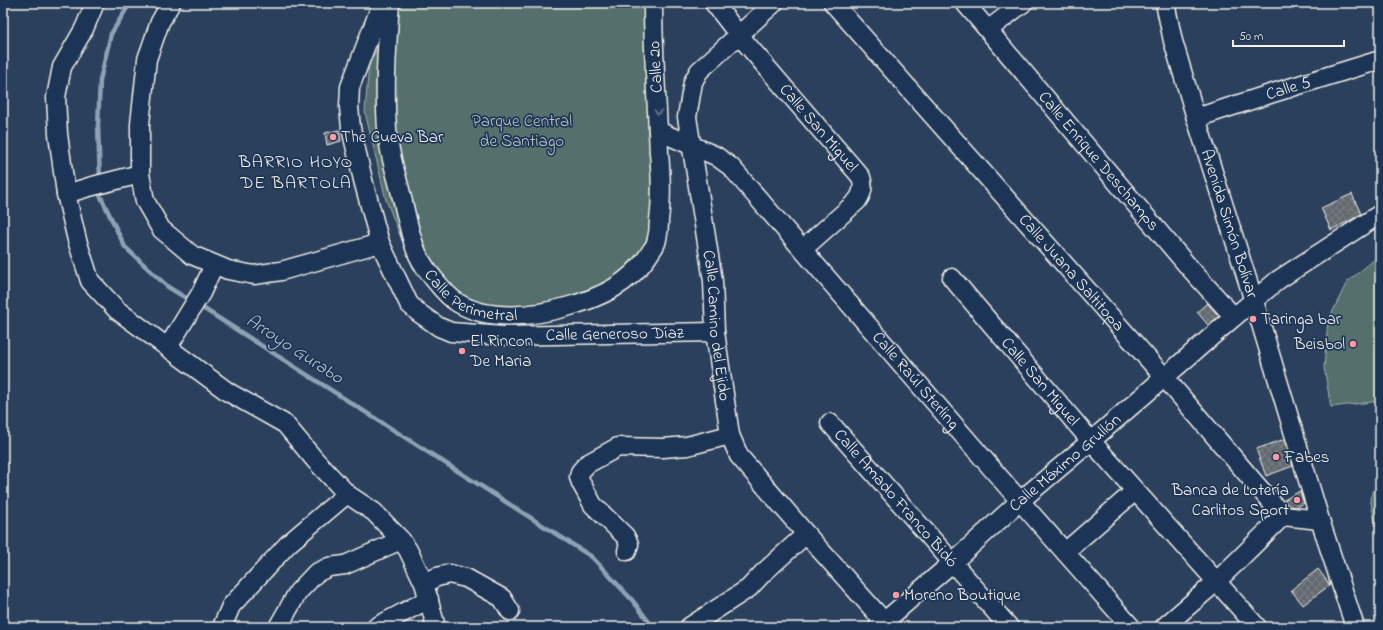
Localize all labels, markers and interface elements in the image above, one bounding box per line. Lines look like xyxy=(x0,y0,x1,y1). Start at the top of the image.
scale bar xyxy=(1233,22,1344,48)
text: 50 m xyxy=(1239,28,1263,46)
street label: Calle 20 xyxy=(642,40,670,94)
street label: Calle 5 xyxy=(1263,69,1314,107)
street label: Calle San Miguel xyxy=(773,78,864,178)
street label: Calle Enrique Deschamps xyxy=(1032,86,1165,236)
park label: Parque Central de Santiago xyxy=(472,109,572,156)
one-way arrow xyxy=(653,109,662,115)
place label: The Cueva Bar xyxy=(341,125,444,150)
marker: The Cueva Bar xyxy=(328,132,338,142)
street label: Avenida Simón Bolívar xyxy=(1194,146,1265,302)
district label: BARRIO HOYO DE BARTOLA xyxy=(238,150,353,197)
street label: Calle Juana Saltitopa xyxy=(1013,208,1131,337)
street label: Calle Camino del Ejido xyxy=(696,248,737,403)
street label: Calle Perimetral xyxy=(418,264,518,328)
place label: Taringa bar xyxy=(1261,307,1342,334)
water label: Arroyo Gurabo xyxy=(240,309,348,392)
marker: Taringa bar xyxy=(1248,314,1258,324)
street label: Calle Generoso Díaz xyxy=(545,320,685,348)
street label: Calle Raúl Sterling xyxy=(866,326,965,436)
place label: El Rincon De Maria xyxy=(469,329,533,374)
street label: Calle San Miguel xyxy=(995,331,1086,432)
place label: Beisbol xyxy=(1293,332,1345,357)
marker: Beisbol xyxy=(1348,339,1358,349)
marker: El Rincon De Maria xyxy=(457,346,467,356)
street label: Calle Máximo Grullón xyxy=(1003,408,1127,518)
street label: Calle Amado Franco Bidó xyxy=(828,423,964,573)
place label: Fabes xyxy=(1283,445,1329,470)
marker: Fabes xyxy=(1271,452,1281,462)
place label: Banca de Lotería Carlitos Sport xyxy=(1171,478,1289,523)
marker: Banca de Lotería Carlitos Sport xyxy=(1292,495,1302,505)
place label: Moreno Boutique xyxy=(904,583,1021,608)
marker: Moreno Boutique xyxy=(891,590,901,600)

